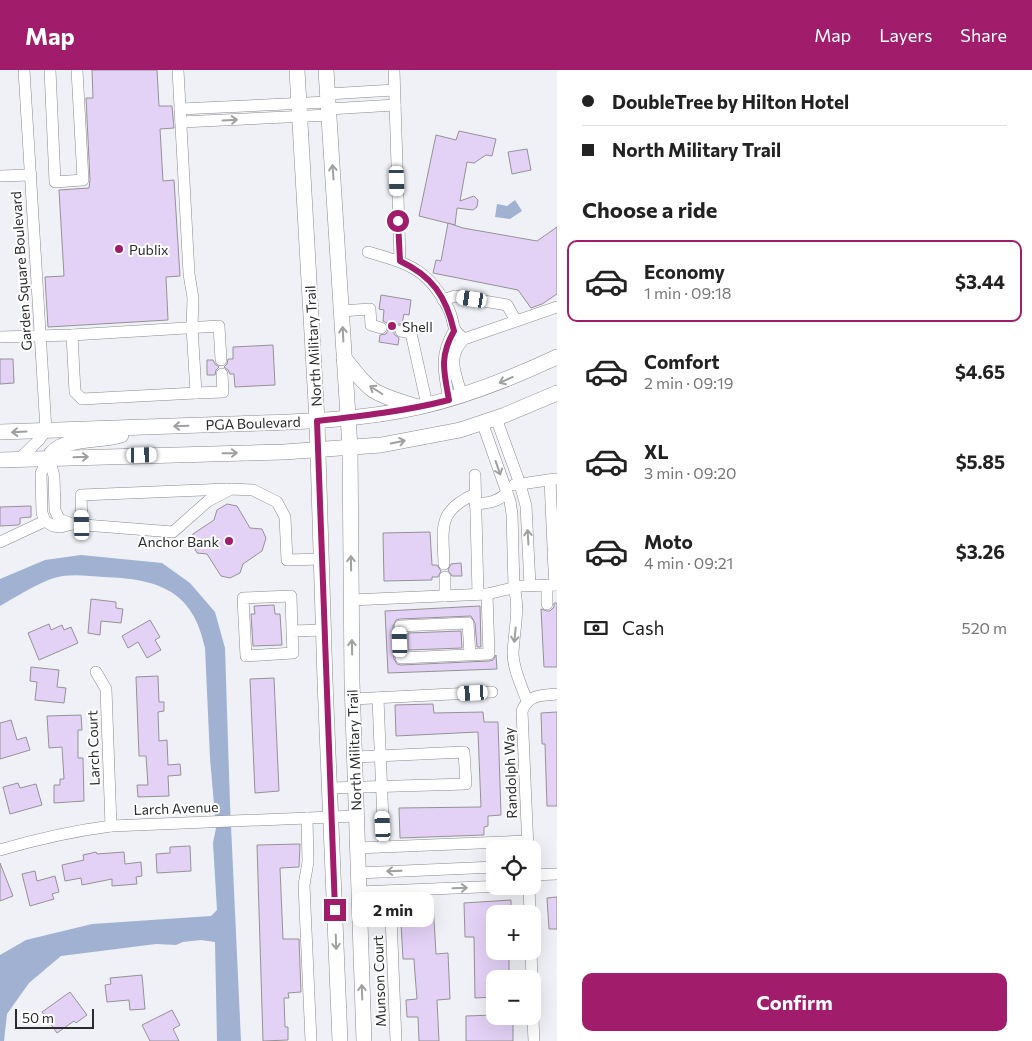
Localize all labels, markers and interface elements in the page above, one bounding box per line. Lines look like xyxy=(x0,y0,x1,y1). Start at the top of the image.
text: Map xyxy=(25,21,75,50)
text: Map xyxy=(814,24,851,46)
text: Layers xyxy=(879,24,932,46)
text: Share xyxy=(960,24,1007,46)
text: DoubleTree by Hilton Hotel xyxy=(612,90,849,113)
one-way arrow xyxy=(221,115,237,124)
text: North Military Trail xyxy=(612,138,781,161)
one-way arrow xyxy=(328,164,337,180)
car xyxy=(388,166,405,196)
street label: Garden Square Boulevard xyxy=(7,191,35,351)
text: Choose a ride xyxy=(582,196,717,223)
route start xyxy=(387,210,409,232)
place label: Publix xyxy=(129,241,169,258)
marker: Publix xyxy=(113,243,125,255)
icon: car xyxy=(584,259,629,304)
text: Economy xyxy=(644,260,725,283)
text: $3.44 xyxy=(955,270,1005,293)
text: 1 min · 09:18 xyxy=(644,283,732,302)
street label: North Military Trail xyxy=(301,285,325,407)
car xyxy=(456,289,487,309)
place label: Shell xyxy=(402,318,433,335)
marker: Shell xyxy=(386,320,398,332)
one-way arrow xyxy=(338,327,347,343)
icon: car xyxy=(584,349,629,394)
text: Comfort xyxy=(644,350,720,373)
text: $4.65 xyxy=(955,360,1005,383)
text: 2 min · 09:19 xyxy=(644,373,734,392)
one-way arrow xyxy=(499,376,514,386)
one-way arrow xyxy=(369,385,383,396)
street label: PGA Boulevard xyxy=(205,413,301,433)
one-way arrow xyxy=(173,421,190,431)
one-way arrow xyxy=(11,427,27,436)
one-way arrow xyxy=(390,437,406,446)
icon: car xyxy=(584,439,629,484)
text: XL xyxy=(644,440,669,463)
car xyxy=(126,447,157,463)
one-way arrow xyxy=(222,448,238,458)
text: $5.85 xyxy=(956,450,1005,473)
one-way arrow xyxy=(73,452,89,461)
one-way arrow xyxy=(494,460,503,476)
text: 3 min · 09:20 xyxy=(644,463,737,482)
car xyxy=(74,510,89,540)
one-way arrow xyxy=(523,529,532,545)
icon: car xyxy=(584,529,629,574)
text: Moto xyxy=(644,530,693,553)
place label: Anchor Bank xyxy=(138,533,219,550)
marker: Anchor Bank xyxy=(223,535,235,547)
text: $3.26 xyxy=(956,540,1005,563)
text: 4 min · 09:21 xyxy=(644,553,733,572)
one-way arrow xyxy=(346,555,356,572)
icon: cash xyxy=(582,614,610,642)
text: Cash xyxy=(622,616,664,639)
text: 520 m xyxy=(962,618,1007,637)
car xyxy=(391,627,408,657)
one-way arrow xyxy=(510,627,519,643)
one-way arrow xyxy=(347,639,357,656)
car xyxy=(457,685,488,701)
street label: North Military Trail xyxy=(343,689,365,811)
street label: Larch Court xyxy=(83,710,103,786)
street label: Randolph Way xyxy=(500,727,520,819)
street label: Larch Avenue xyxy=(133,798,219,818)
car xyxy=(374,811,391,841)
map controls xyxy=(486,840,541,1025)
button: locate xyxy=(486,840,541,895)
one-way arrow xyxy=(386,867,402,876)
one-way arrow xyxy=(452,883,468,893)
callout: 2 min xyxy=(352,892,435,928)
route end xyxy=(324,899,346,921)
text: 2 min xyxy=(373,900,413,919)
button: + xyxy=(486,905,541,960)
one-way arrow xyxy=(331,934,341,950)
street label: Munson Court xyxy=(369,935,389,1027)
button: − xyxy=(486,970,541,1025)
button: Confirm xyxy=(582,973,1007,1031)
one-way arrow xyxy=(358,985,367,1001)
scale bar xyxy=(15,1006,94,1029)
text: 50 m xyxy=(22,1009,54,1026)

